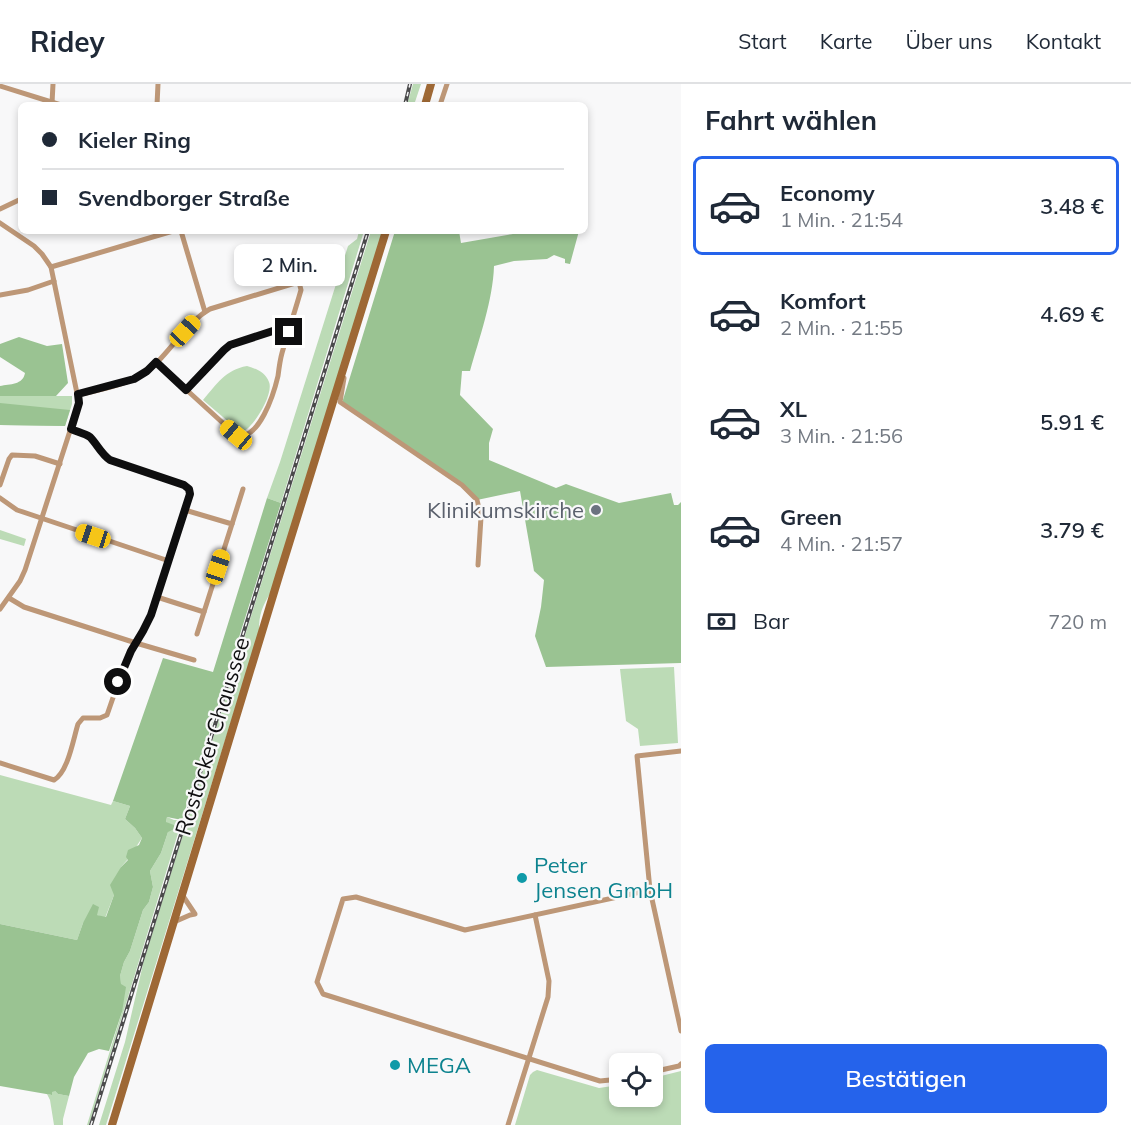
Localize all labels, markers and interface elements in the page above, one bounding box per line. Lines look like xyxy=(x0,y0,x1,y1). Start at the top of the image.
text: Ridey xyxy=(30,24,105,59)
text: Start xyxy=(738,28,787,54)
text: Karte xyxy=(820,28,872,54)
text: Über uns xyxy=(905,28,993,54)
text: Kontakt xyxy=(1026,28,1101,54)
text: Fahrt wählen xyxy=(705,103,877,137)
text: Kieler Ring xyxy=(78,126,191,154)
icon: car xyxy=(708,179,762,233)
text: Economy xyxy=(780,179,875,207)
text: Svendborger Straße xyxy=(78,184,290,212)
text: 3.48 € xyxy=(1040,192,1104,220)
text: 1 Min. · 21:54 xyxy=(780,207,903,232)
callout: 2 Min. xyxy=(234,245,344,287)
text: 2 Min. xyxy=(261,252,318,277)
icon: car xyxy=(708,287,762,341)
text: Komfort xyxy=(780,287,866,315)
text: 4.69 € xyxy=(1040,300,1104,328)
car xyxy=(166,312,204,350)
text: 2 Min. · 21:55 xyxy=(780,315,903,340)
route end xyxy=(275,318,302,345)
icon: car xyxy=(708,395,762,449)
text: XL xyxy=(780,395,807,423)
text: 5.91 € xyxy=(1040,408,1104,436)
car xyxy=(216,417,256,453)
text: 3 Min. · 21:56 xyxy=(780,423,903,448)
place label: Klinikumskirche xyxy=(427,496,584,524)
marker: Klinikumskirche xyxy=(589,503,603,517)
icon: car xyxy=(708,503,762,557)
text: Green xyxy=(780,503,842,531)
text: 3.79 € xyxy=(1040,516,1104,544)
car xyxy=(73,522,113,550)
text: 4 Min. · 21:57 xyxy=(780,531,903,556)
car xyxy=(204,547,232,587)
icon: cash xyxy=(705,605,738,638)
text: Bar xyxy=(753,607,789,635)
text: 720 m xyxy=(1048,609,1107,634)
street label: Rostocker Chaussee xyxy=(169,634,255,838)
route start xyxy=(104,668,131,695)
place label: Peter Jensen GmbH xyxy=(534,851,673,904)
marker: Peter Jensen GmbH xyxy=(515,871,529,885)
button: Bestätigen xyxy=(705,1044,1107,1113)
place label: MEGA xyxy=(407,1051,471,1079)
map controls xyxy=(609,1053,663,1107)
button: locate xyxy=(609,1053,663,1107)
marker: MEGA xyxy=(388,1058,402,1072)

